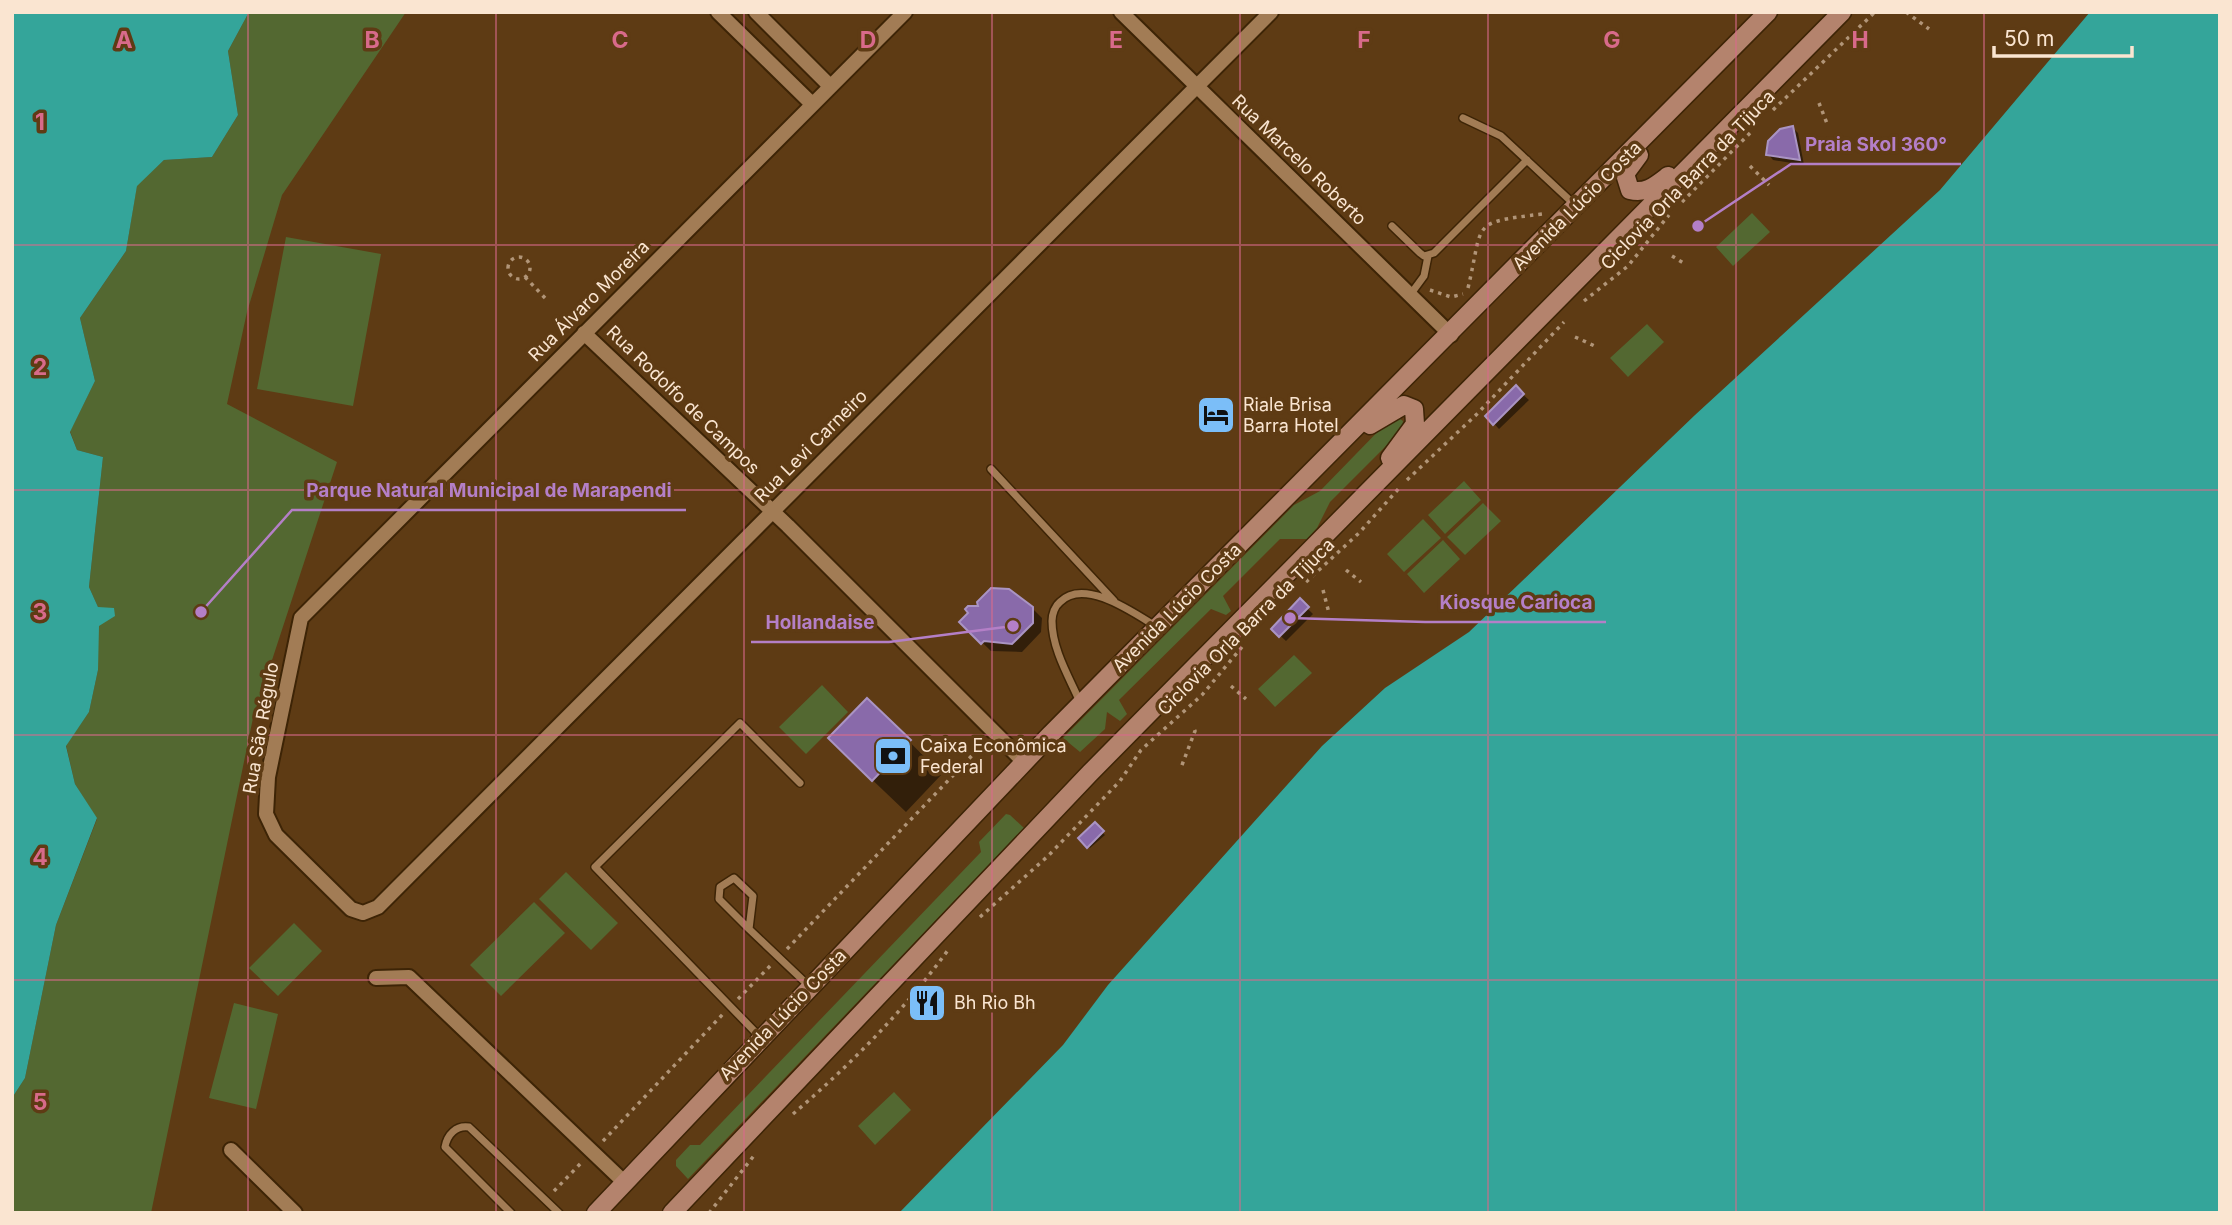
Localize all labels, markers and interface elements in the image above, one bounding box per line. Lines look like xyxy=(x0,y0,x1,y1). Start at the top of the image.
scale bar xyxy=(1994,14,2132,58)
text: A xyxy=(115,26,133,54)
text: B xyxy=(364,26,380,54)
text: C xyxy=(611,26,629,54)
text: D xyxy=(860,26,876,54)
text: E xyxy=(1109,26,1123,54)
text: F xyxy=(1357,26,1371,54)
text: G xyxy=(1603,26,1621,54)
text: H xyxy=(1851,26,1869,54)
text: 50 m xyxy=(2004,26,2054,51)
street label: Ciclovia Orla Barra da Tijuca xyxy=(1596,86,1779,274)
street label: Rua Marcelo Roberto xyxy=(1228,90,1371,229)
text: 1 xyxy=(35,108,45,136)
callout: Praia Skol 360° xyxy=(1791,124,1961,164)
text: Praia Skol 360° xyxy=(1805,133,1947,156)
street label: Avenida Lúcio Costa xyxy=(1508,137,1645,274)
street label: Rua Álvaro Moreira xyxy=(523,235,653,365)
street label: Rua Rodolfo de Campos xyxy=(602,321,764,478)
text: 2 xyxy=(33,353,47,381)
street label: Rua Levi Carneiro xyxy=(750,385,871,506)
hotel icon: Riale Brisa Barra Hotel xyxy=(1195,394,1237,436)
place label: Riale Brisa Barra Hotel xyxy=(1243,394,1339,436)
callout: Parque Natural Municipal de Marapendi xyxy=(292,470,686,510)
text: Parque Natural Municipal de Marapendi xyxy=(306,479,672,502)
street label: Ciclovia Orla Barra da Tijuca xyxy=(1153,534,1338,719)
street label: Avenida Lúcio Costa xyxy=(1108,539,1245,676)
callout: Kiosque Carioca xyxy=(1425,582,1606,622)
text: Kiosque Carioca xyxy=(1439,591,1593,614)
text: 3 xyxy=(33,598,47,626)
callout: Hollandaise xyxy=(751,602,889,642)
text: Hollandaise xyxy=(765,611,875,634)
street label: Rua São Régulo xyxy=(239,660,282,796)
bank icon: Caixa Econômica Federal xyxy=(872,735,914,777)
place label: Caixa Econômica Federal xyxy=(920,735,1067,777)
text: 4 xyxy=(32,843,48,871)
street label: Avenida Lúcio Costa xyxy=(715,945,850,1084)
restaurant icon: Bh Rio Bh xyxy=(906,982,948,1024)
place label: Bh Rio Bh xyxy=(954,992,1036,1013)
text: 5 xyxy=(33,1088,47,1116)

